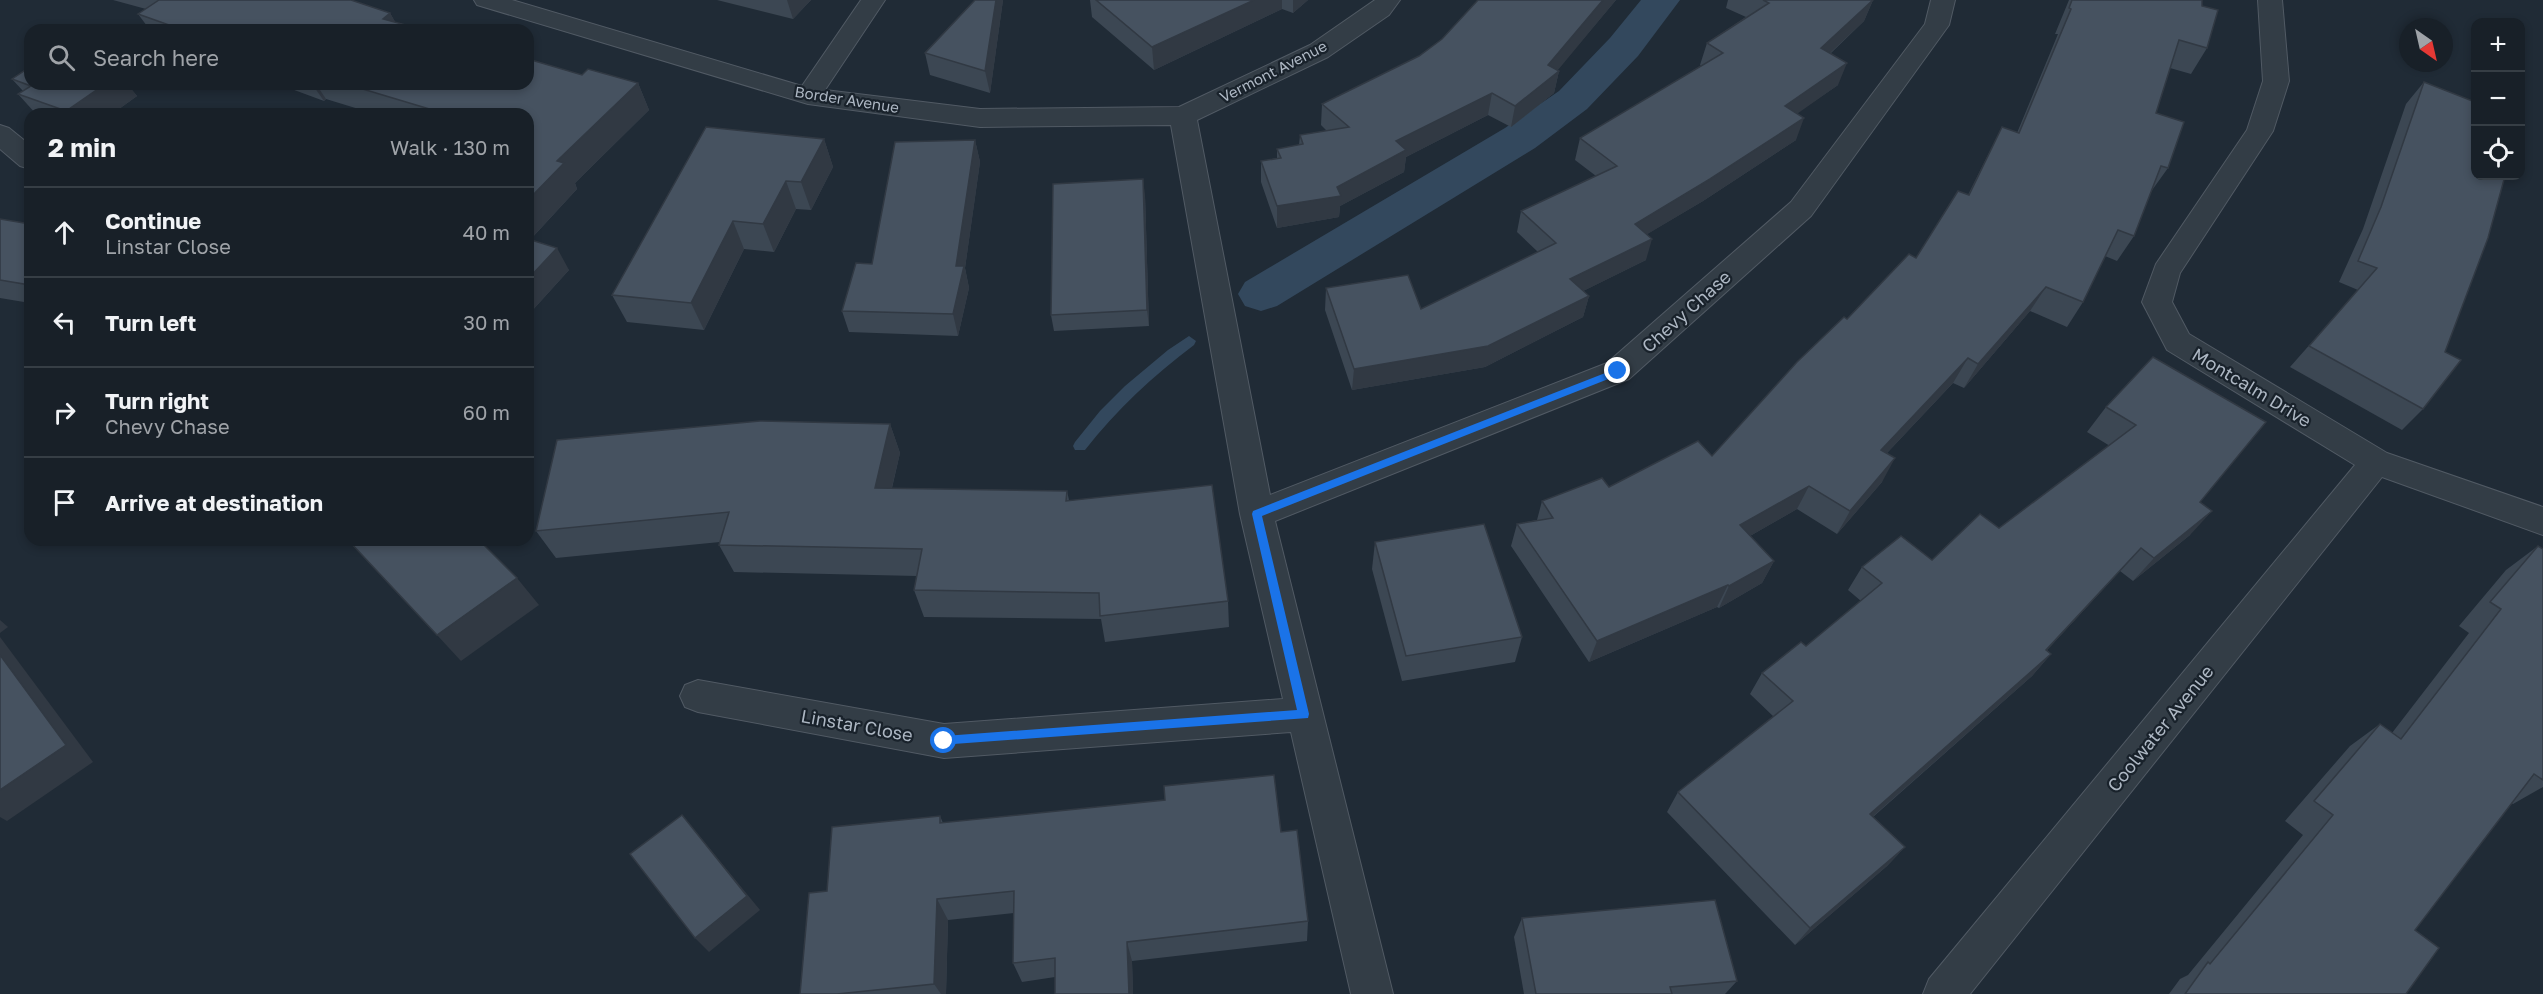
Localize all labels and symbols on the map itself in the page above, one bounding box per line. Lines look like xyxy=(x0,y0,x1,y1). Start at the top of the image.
north arrow xyxy=(2399,18,2453,72)
street label: Vermont Avenue xyxy=(1216,36,1330,106)
street label: Border Avenue xyxy=(794,82,901,116)
street label: Chevy Chase xyxy=(1637,265,1735,357)
street label: Montcalm Drive xyxy=(2188,343,2316,431)
route end xyxy=(1604,357,1630,383)
street label: Coolwater Avenue xyxy=(2102,660,2218,796)
street label: Linstar Close xyxy=(799,704,915,746)
route start xyxy=(930,727,956,753)

